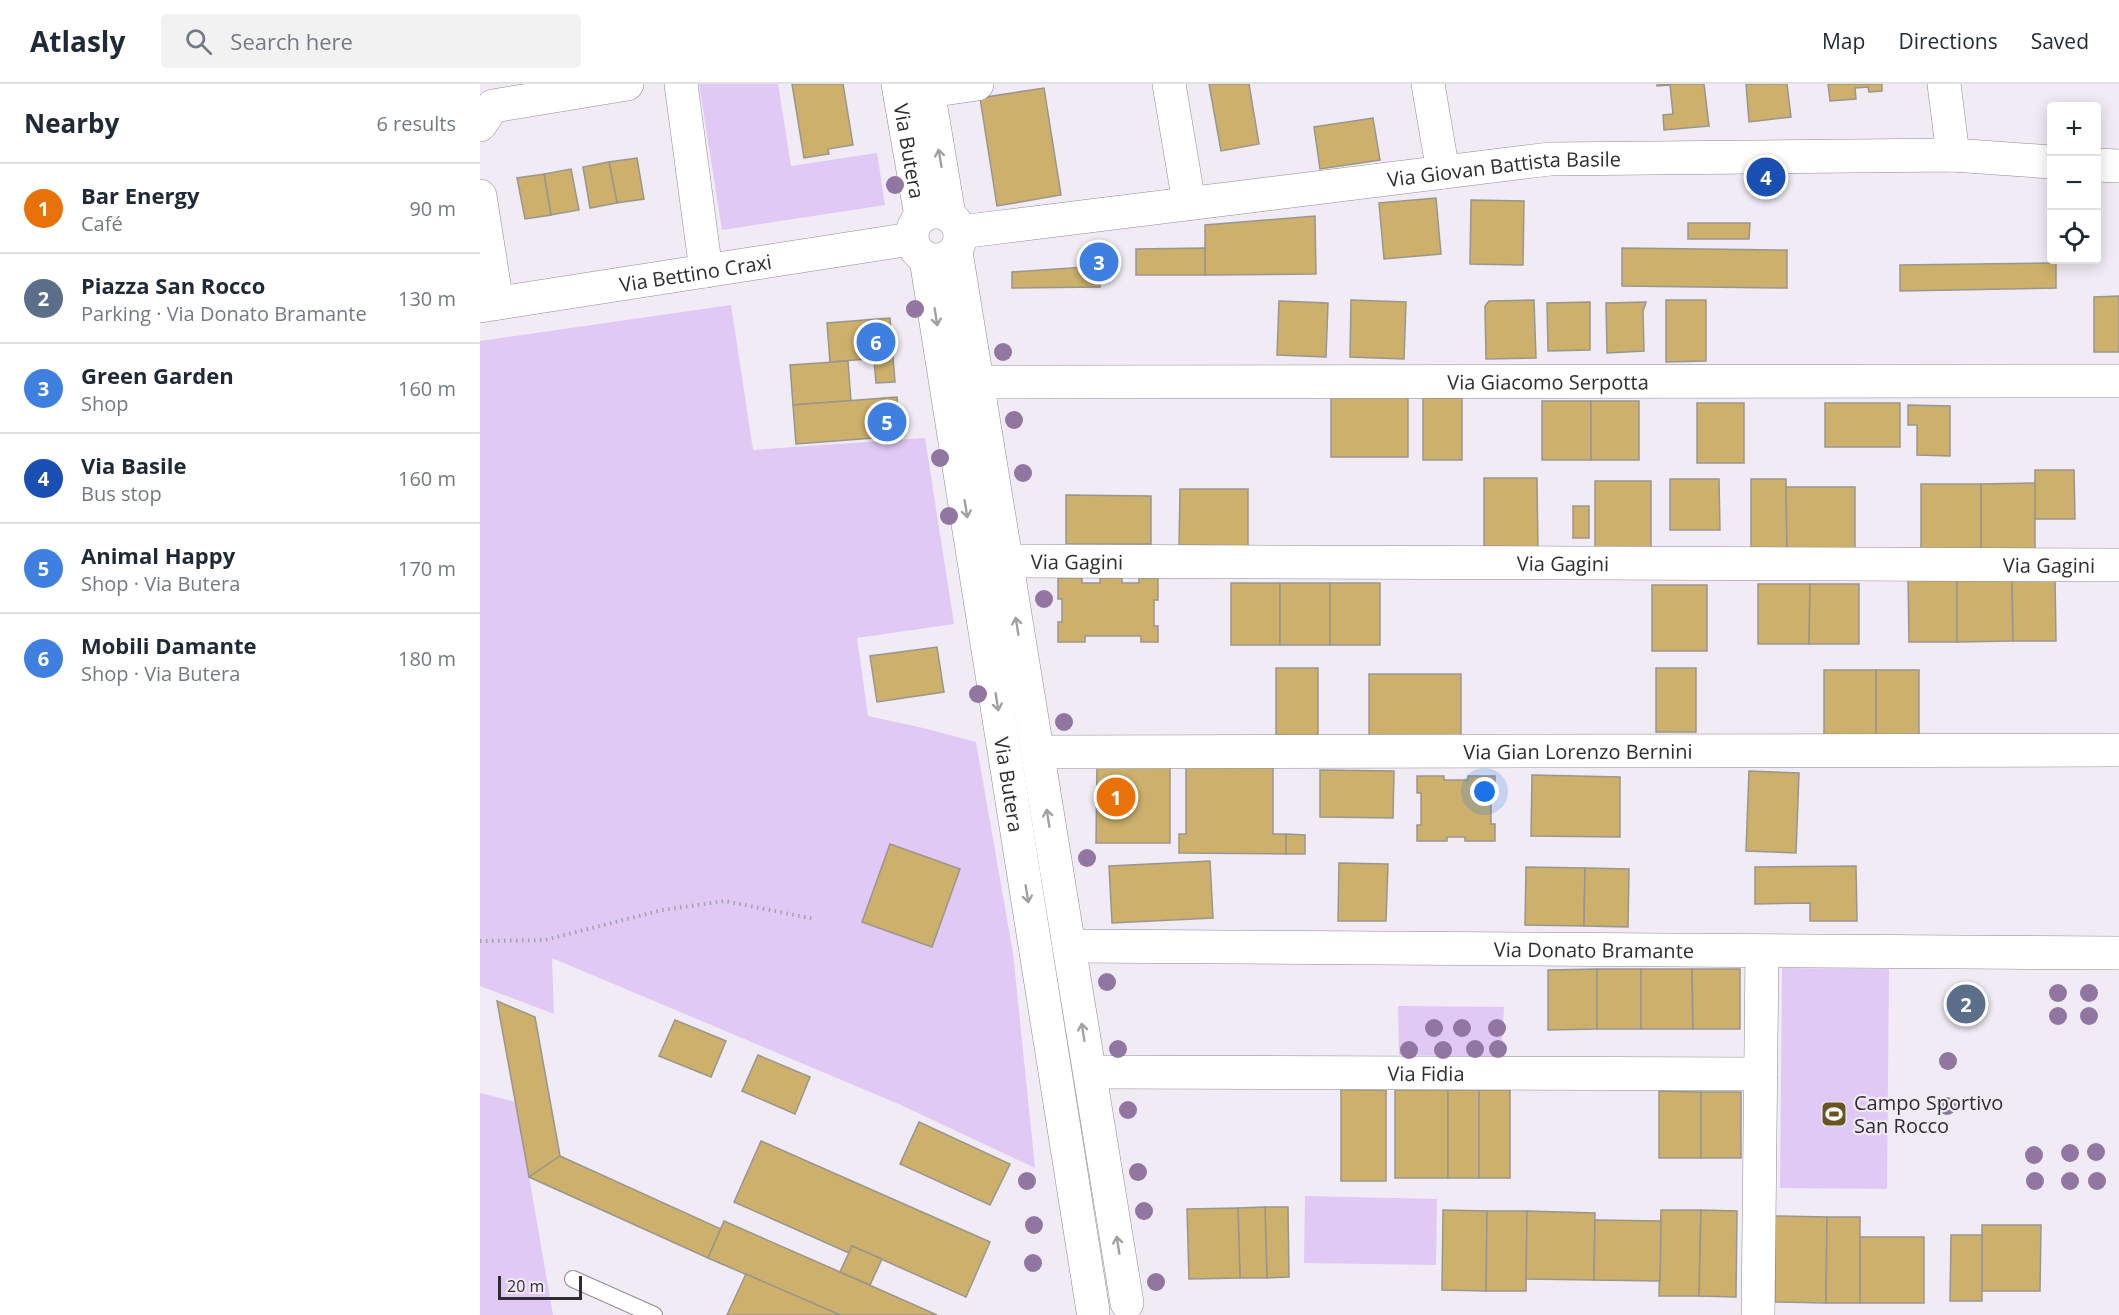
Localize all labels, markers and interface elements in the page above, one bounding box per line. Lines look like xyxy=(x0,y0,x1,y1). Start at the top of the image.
search box xyxy=(161,14,581,68)
text: Atlasly xyxy=(30,22,125,60)
icon: search xyxy=(182,25,215,58)
text: Search here xyxy=(230,26,353,56)
text: Map xyxy=(1822,27,1865,55)
text: Directions xyxy=(1898,27,1998,55)
text: Saved xyxy=(2031,27,2089,55)
street label: Via Butera xyxy=(888,101,931,201)
map controls xyxy=(2047,102,2101,264)
button: + xyxy=(2047,102,2101,156)
text: Nearby xyxy=(24,105,119,141)
text: 6 results xyxy=(376,110,456,137)
street label: Via Giovan Battista Basile xyxy=(1386,145,1621,193)
one-way arrow xyxy=(934,148,945,168)
pin: 4 xyxy=(1746,154,1786,200)
button: − xyxy=(2047,156,2101,210)
text: Bar Energy xyxy=(81,180,200,210)
text: 1 xyxy=(38,195,49,222)
text: 90 m xyxy=(409,195,456,222)
text: Café xyxy=(81,210,123,237)
button: locate xyxy=(2047,210,2101,264)
pin: 3 xyxy=(1080,240,1118,285)
street label: Via Bettino Craxi xyxy=(617,247,773,298)
text: Piazza San Rocco xyxy=(81,270,265,300)
text: 2 xyxy=(38,285,49,312)
text: 130 m xyxy=(398,285,456,312)
text: Parking · Via Donato Bramante xyxy=(81,300,367,327)
one-way arrow xyxy=(931,306,942,326)
pin: 6 xyxy=(856,320,896,364)
text: Green Garden xyxy=(81,360,234,390)
street label: Via Giacomo Serpotta xyxy=(1447,368,1649,395)
text: 3 xyxy=(38,375,49,402)
text: 160 m xyxy=(398,375,456,402)
text: Shop xyxy=(81,390,129,417)
pin: 5 xyxy=(868,400,906,444)
text: Via Basile xyxy=(81,450,186,480)
text: 4 xyxy=(38,465,49,492)
text: 160 m xyxy=(398,465,456,492)
text: Bus stop xyxy=(81,480,162,507)
one-way arrow xyxy=(961,499,972,519)
text: Animal Happy xyxy=(81,540,235,570)
street label: Via Gagini xyxy=(1031,548,1123,575)
street label: Via Gagini xyxy=(1517,549,1609,577)
street label: Via Gagini xyxy=(2003,551,2095,578)
text: 5 xyxy=(38,555,49,582)
text: 170 m xyxy=(398,555,456,582)
text: Shop · Via Butera xyxy=(81,570,240,597)
one-way arrow xyxy=(1012,617,1023,636)
text: Mobili Damante xyxy=(81,630,257,660)
text: 6 xyxy=(38,645,49,672)
text: 180 m xyxy=(398,645,456,672)
text: Shop · Via Butera xyxy=(81,660,240,687)
one-way arrow xyxy=(992,691,1003,711)
street label: Via Butera xyxy=(989,735,1030,834)
street label: Via Gian Lorenzo Bernini xyxy=(1463,737,1693,765)
pin: 1 xyxy=(1096,774,1136,820)
your location xyxy=(1470,777,1499,806)
one-way arrow xyxy=(1043,809,1054,829)
one-way arrow xyxy=(1022,884,1033,904)
street label: Via Donato Bramante xyxy=(1494,935,1694,964)
pin: 2 xyxy=(1946,982,1986,1026)
one-way arrow xyxy=(1078,1022,1089,1042)
street label: Via Fidia xyxy=(1387,1059,1465,1087)
place label: Campo Sportivo San Rocco xyxy=(1854,1089,2003,1139)
sports icon: Campo Sportivo San Rocco xyxy=(1819,1099,1849,1129)
one-way arrow xyxy=(1112,1235,1123,1255)
scale bar xyxy=(498,1273,582,1300)
text: 20 m xyxy=(507,1275,544,1297)

